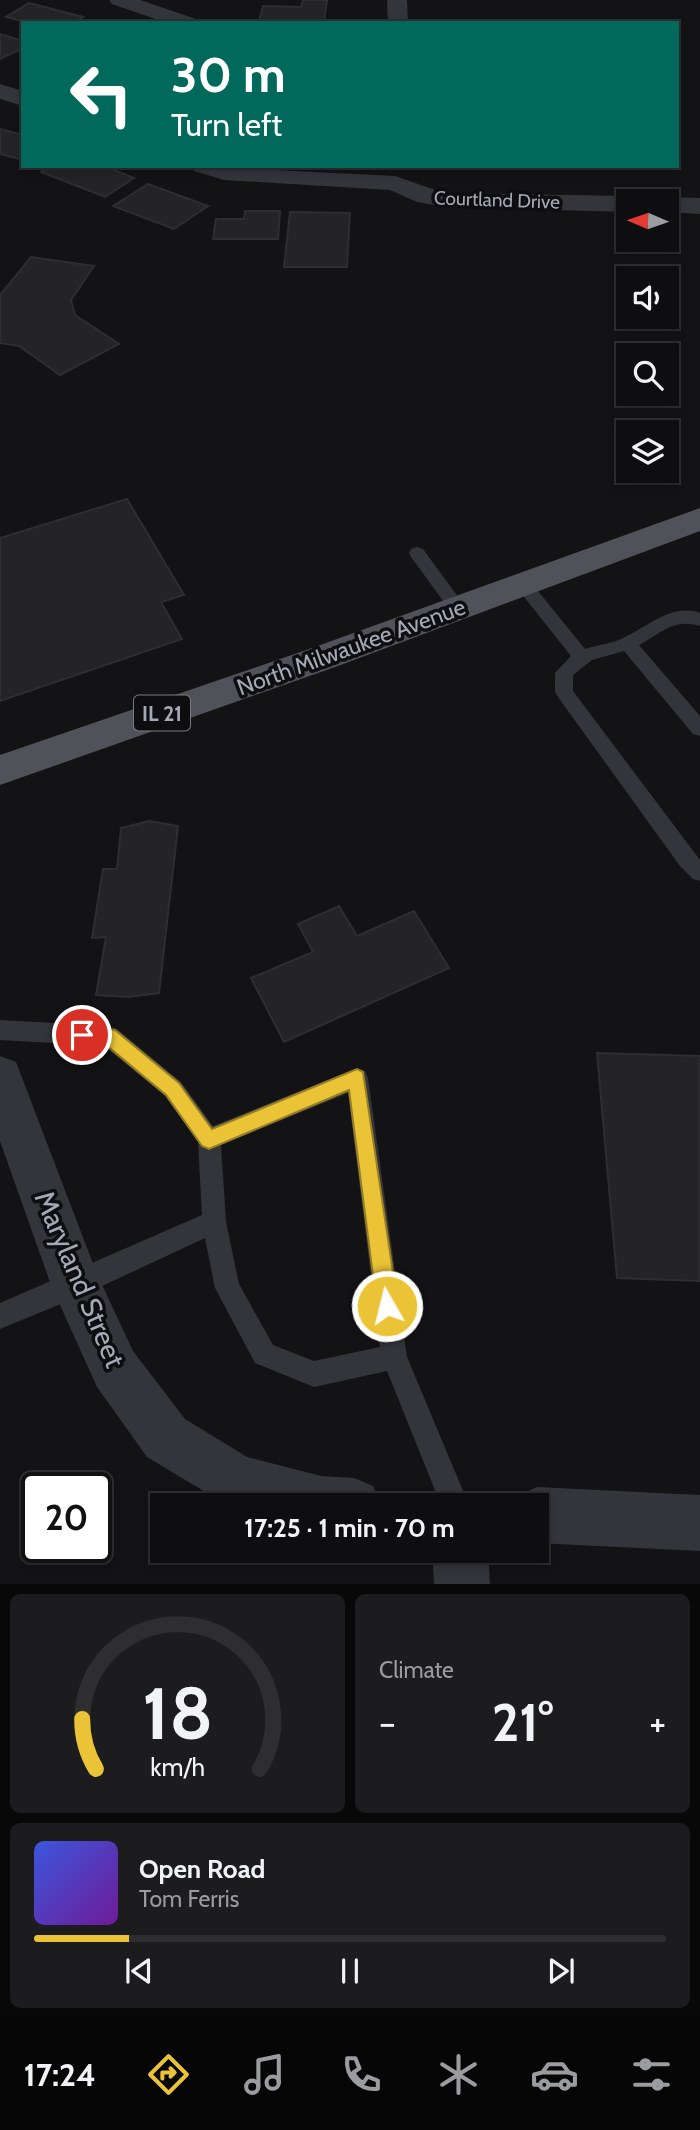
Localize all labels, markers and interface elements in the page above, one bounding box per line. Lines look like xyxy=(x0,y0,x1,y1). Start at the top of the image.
text: 30 m xyxy=(171,45,286,104)
icon: left xyxy=(56,49,147,140)
text: Turn left xyxy=(171,105,282,144)
street label: Courtland Drive xyxy=(434,186,561,214)
north arrow xyxy=(616,189,679,252)
map controls xyxy=(616,189,679,483)
button: sound xyxy=(616,266,679,329)
button: search xyxy=(616,343,679,406)
button: layers xyxy=(616,420,679,483)
street label: North Milwaukee Avenue xyxy=(233,593,469,701)
road number: IL 21 xyxy=(134,696,190,730)
pin xyxy=(52,1005,112,1065)
icon: arrive xyxy=(63,1016,101,1054)
street label: Maryland Street xyxy=(28,1186,132,1372)
position arrow xyxy=(350,1269,424,1343)
speed limit sign: 20 xyxy=(21,1472,112,1563)
text: 17:25 · 1 min · 70 m xyxy=(244,1512,455,1544)
text: Climate xyxy=(379,1656,454,1684)
text: 18 xyxy=(142,1670,213,1758)
text: 21° xyxy=(492,1691,553,1754)
text: − xyxy=(379,1699,396,1746)
text: + xyxy=(649,1699,666,1746)
text: km/h xyxy=(150,1752,205,1782)
text: Open Road xyxy=(139,1853,265,1885)
text: Tom Ferris xyxy=(139,1885,239,1913)
icon: previous xyxy=(120,1952,158,1990)
icon: pause xyxy=(331,1952,369,1990)
icon: next xyxy=(542,1952,580,1990)
icon: directions xyxy=(144,2050,193,2099)
icon: music xyxy=(240,2050,289,2099)
icon: phone xyxy=(337,2050,386,2099)
icon: climate xyxy=(434,2050,483,2099)
icon: car xyxy=(530,2050,579,2099)
icon: filters xyxy=(627,2050,676,2099)
text: 17:24 xyxy=(24,2055,96,2094)

